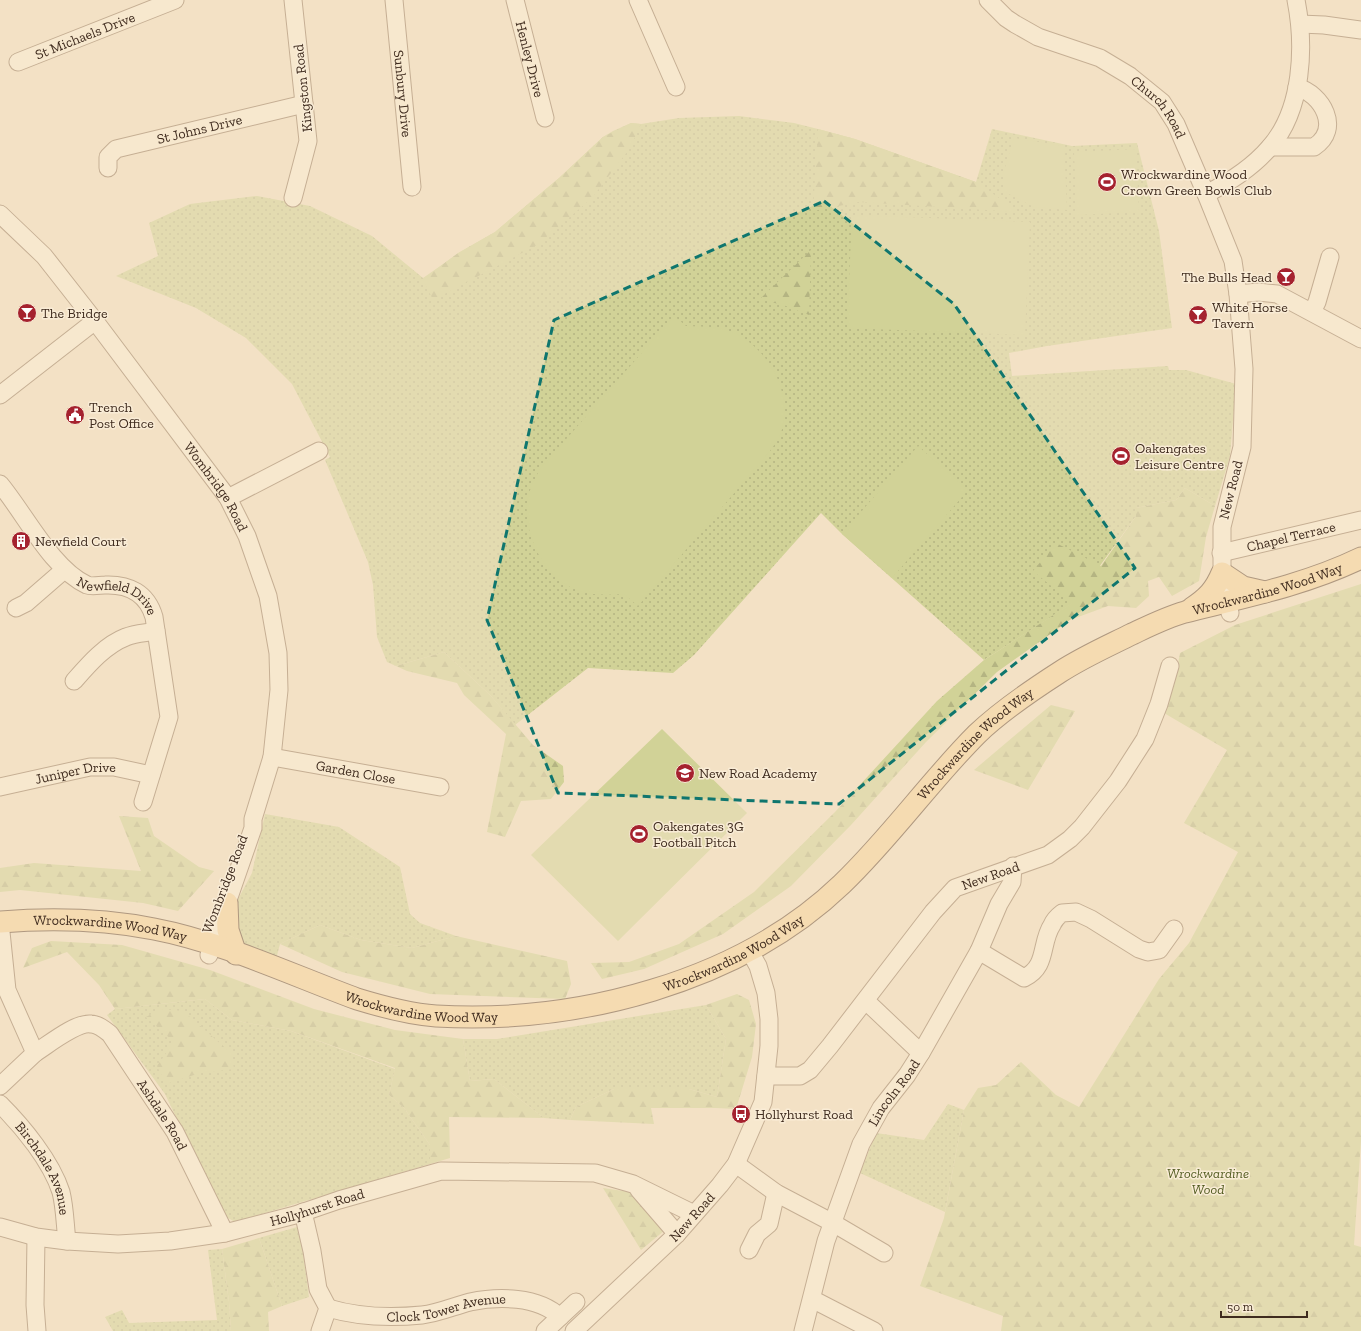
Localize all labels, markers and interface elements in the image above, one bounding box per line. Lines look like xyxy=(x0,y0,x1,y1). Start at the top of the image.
street label: St Michaels Drive xyxy=(33,8,138,63)
street label: Henley Drive xyxy=(512,19,548,99)
street label: Kingston Road xyxy=(290,43,316,133)
street label: Sunbury Drive xyxy=(390,49,416,138)
street label: Church Road xyxy=(1128,72,1190,141)
street label: St Johns Drive xyxy=(155,111,244,147)
place label: Wrockwardine Wood Crown Green Bowls Club xyxy=(1121,166,1272,199)
sports icon: Wrockwardine Wood Crown Green Bowls Club xyxy=(1096,171,1118,193)
bar icon: The Bulls Head xyxy=(1275,266,1297,288)
place label: The Bulls Head xyxy=(1181,269,1272,286)
place label: White Horse Tavern xyxy=(1212,299,1288,332)
bar icon: The Bridge xyxy=(16,302,38,324)
bar icon: White Horse Tavern xyxy=(1187,304,1209,326)
place label: The Bridge xyxy=(41,305,108,322)
place label: Trench Post Office xyxy=(89,399,154,432)
public building icon: Trench Post Office xyxy=(64,404,86,426)
street label: Wombridge Road xyxy=(180,439,252,535)
place label: Oakengates Leisure Centre xyxy=(1135,440,1224,473)
sports icon: Oakengates Leisure Centre xyxy=(1110,445,1132,467)
street label: New Road xyxy=(1215,458,1247,521)
street label: Chapel Terrace xyxy=(1245,518,1338,555)
building icon: Newfield Court xyxy=(10,530,32,552)
place label: Newfield Court xyxy=(35,533,127,550)
street label: Wrockwardine Wood Way xyxy=(1191,559,1345,618)
street label: Newfield Drive xyxy=(74,573,161,618)
street label: Wrockwardine Wood Way xyxy=(914,683,1037,803)
street label: Garden Close xyxy=(315,756,397,787)
street label: Juniper Drive xyxy=(33,758,116,787)
school or university icon: New Road Academy xyxy=(674,762,696,784)
place label: New Road Academy xyxy=(699,765,818,782)
place label: Oakengates 3G Football Pitch xyxy=(653,818,744,851)
sports icon: Oakengates 3G Football Pitch xyxy=(628,823,650,845)
street label: Wombridge Road xyxy=(198,832,252,936)
street label: New Road xyxy=(959,857,1022,894)
street label: Wrockwardine Wood Way xyxy=(661,910,807,995)
street label: Wrockwardine Wood Way xyxy=(33,911,190,945)
street label: Wrockwardine Wood Way xyxy=(343,987,499,1026)
street label: Lincoln Road xyxy=(864,1056,923,1129)
street label: Ashdale Road xyxy=(134,1076,191,1153)
bus stop icon: Hollyhurst Road xyxy=(730,1103,752,1125)
place label: Hollyhurst Road xyxy=(755,1106,853,1123)
street label: Birchdale Avenue xyxy=(12,1118,73,1216)
park label: Wrockwardine Wood xyxy=(1167,1165,1249,1198)
street label: Hollyhurst Road xyxy=(268,1185,366,1230)
street label: New Road xyxy=(666,1189,718,1245)
street label: Clock Tower Avenue xyxy=(386,1290,506,1325)
scale bar xyxy=(1221,1293,1307,1319)
text: 50 m xyxy=(1227,1300,1254,1314)

